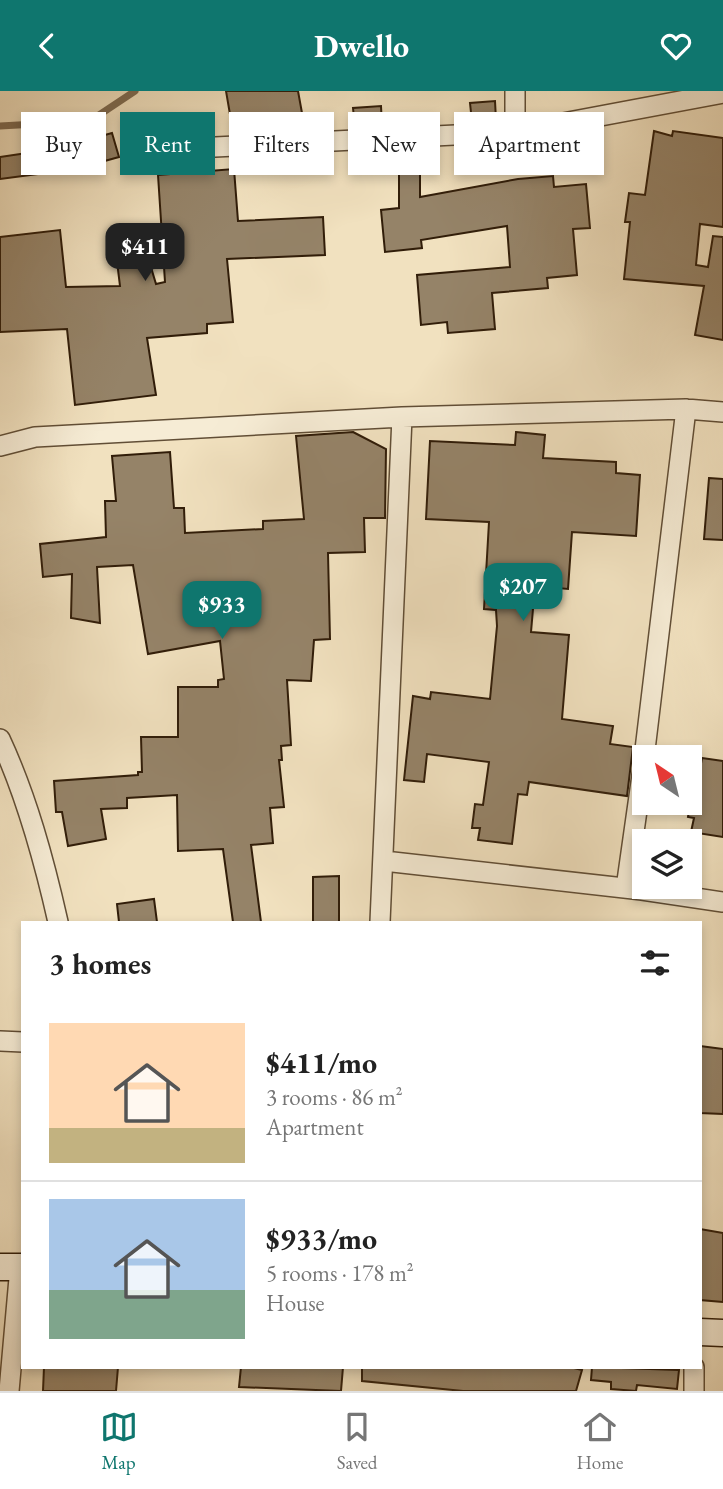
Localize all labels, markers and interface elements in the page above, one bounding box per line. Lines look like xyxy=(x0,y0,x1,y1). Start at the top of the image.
text: Dwello xyxy=(314,25,409,67)
icon: back xyxy=(28,27,66,65)
icon: heart xyxy=(657,27,695,65)
chip: Buy xyxy=(21,112,106,175)
chip: Rent xyxy=(120,112,215,175)
chip: Filters xyxy=(229,112,334,175)
chip: New xyxy=(348,112,440,175)
chip: Apartment xyxy=(454,112,604,175)
pin: $411 xyxy=(104,223,186,283)
text: $411 xyxy=(121,231,169,261)
pin: $207 xyxy=(482,563,564,623)
text: $207 xyxy=(499,571,547,601)
pin: $933 xyxy=(181,581,263,641)
text: $933 xyxy=(198,589,246,619)
north arrow xyxy=(632,745,702,815)
map controls xyxy=(632,745,702,899)
button: layers xyxy=(632,829,702,899)
text: 3 homes xyxy=(49,944,151,983)
icon: filters xyxy=(636,944,674,982)
text: $411/mo xyxy=(266,1043,377,1082)
icon: home xyxy=(105,1051,189,1135)
text: 3 rooms · 86 m² xyxy=(266,1082,403,1112)
text: Apartment xyxy=(266,1112,364,1142)
text: $933/mo xyxy=(266,1219,377,1258)
icon: home xyxy=(105,1227,189,1311)
text: 5 rooms · 178 m² xyxy=(266,1258,414,1288)
text: House xyxy=(266,1288,325,1318)
tab: Map xyxy=(100,1408,138,1475)
tab: Saved xyxy=(337,1408,377,1475)
tab: Home xyxy=(576,1408,623,1475)

